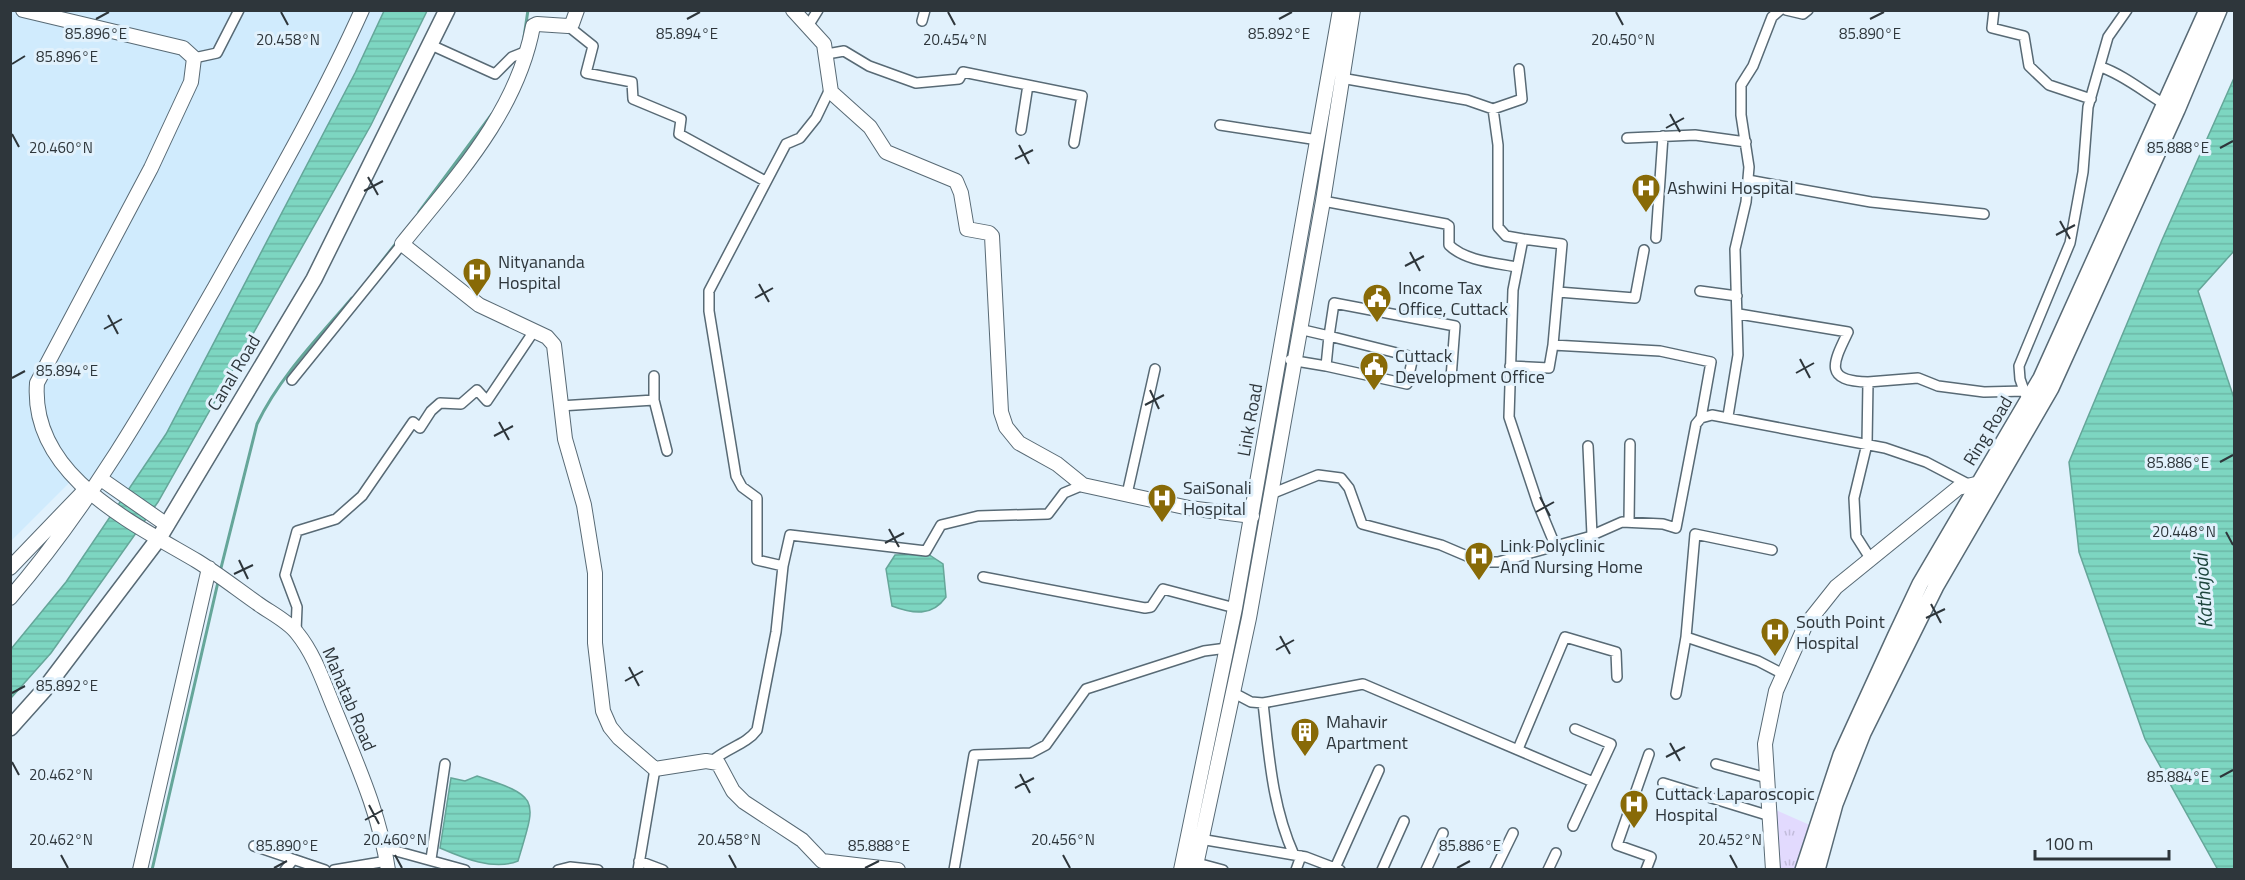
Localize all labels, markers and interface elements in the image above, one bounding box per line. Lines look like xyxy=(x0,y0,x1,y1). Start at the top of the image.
text: 85.896°E xyxy=(65,22,127,45)
text: 85.894°E xyxy=(656,22,718,45)
text: 85.892°E xyxy=(1248,22,1310,45)
text: 85.890°E xyxy=(1839,22,1901,45)
text: 20.458°N xyxy=(256,28,320,51)
text: 20.454°N xyxy=(923,28,987,51)
text: 20.450°N xyxy=(1591,28,1655,51)
text: 85.896°E xyxy=(36,45,98,68)
text: 20.460°N xyxy=(29,136,93,159)
text: 85.888°E xyxy=(2147,136,2209,159)
hospital icon: Ashwini Hospital xyxy=(1630,172,1662,214)
place label: Ashwini Hospital xyxy=(1667,174,1794,201)
place label: Nityananda Hospital xyxy=(498,248,585,296)
hospital icon: Nityananda Hospital xyxy=(461,256,493,298)
place label: Income Tax Office, Cuttack xyxy=(1398,274,1508,322)
public building icon: Income Tax Office, Cuttack xyxy=(1361,282,1393,324)
street label: Canal Road xyxy=(200,330,267,416)
place label: Cuttack Development Office xyxy=(1395,342,1545,390)
public building icon: Cuttack Development Office xyxy=(1358,350,1390,392)
text: 85.894°E xyxy=(36,359,98,382)
street label: Link Road xyxy=(1230,381,1269,459)
street label: Ring Road xyxy=(1956,391,2019,471)
text: 85.886°E xyxy=(2147,451,2209,474)
place label: SaiSonali Hospital xyxy=(1183,474,1252,522)
hospital icon: SaiSonali Hospital xyxy=(1146,482,1178,524)
text: 20.448°N xyxy=(2152,520,2216,543)
place label: Link Polyclinic And Nursing Home xyxy=(1500,532,1643,580)
hospital icon: Link Polyclinic And Nursing Home xyxy=(1463,540,1495,582)
water label: Kathajodi xyxy=(2184,550,2221,629)
place label: South Point Hospital xyxy=(1796,608,1885,656)
hospital icon: South Point Hospital xyxy=(1759,616,1791,658)
street label: Mahatab Road xyxy=(315,643,383,755)
text: 85.892°E xyxy=(36,674,98,697)
place label: Mahavir Apartment xyxy=(1326,708,1409,756)
building icon: Mahavir Apartment xyxy=(1289,716,1321,758)
text: 20.462°N xyxy=(29,763,93,786)
text: 85.884°E xyxy=(2147,765,2209,788)
place label: Cuttack Laparoscopic Hospital xyxy=(1655,780,1815,828)
hospital icon: Cuttack Laparoscopic Hospital xyxy=(1618,788,1650,830)
scale bar xyxy=(2035,823,2168,861)
text: 20.462°N xyxy=(29,828,93,851)
text: 20.460°N xyxy=(363,828,427,851)
text: 20.458°N xyxy=(697,828,761,851)
text: 20.456°N xyxy=(1031,828,1095,851)
text: 20.452°N xyxy=(1698,828,1762,851)
text: 100 m xyxy=(2044,830,2093,857)
text: 85.890°E xyxy=(256,834,318,857)
text: 85.888°E xyxy=(848,834,910,857)
text: 85.886°E xyxy=(1439,834,1501,857)

